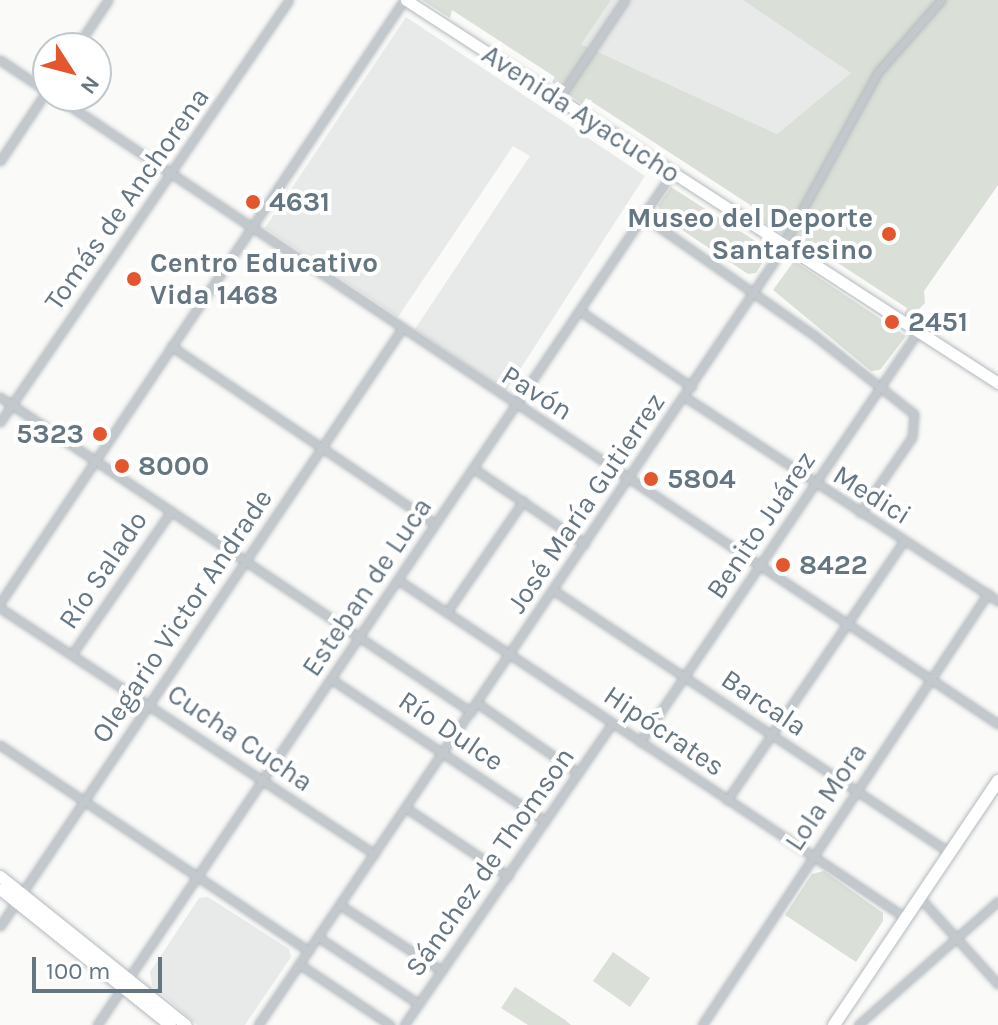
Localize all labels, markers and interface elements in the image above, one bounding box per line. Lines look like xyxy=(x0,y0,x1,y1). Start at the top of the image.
north arrow xyxy=(32,32,112,112)
street label: Avenida Ayacucho xyxy=(476,37,686,191)
text: N xyxy=(75,71,105,99)
street label: Tomás de Anchorena xyxy=(37,81,217,317)
place label: 4631 xyxy=(269,185,330,219)
marker: 4631 xyxy=(244,193,262,211)
place label: Museo del Deporte Santafesino xyxy=(627,201,873,267)
marker: Museo del Deporte Santafesino xyxy=(880,225,898,243)
place label: Centro Educativo Vida 1468 xyxy=(150,246,378,312)
marker: Centro Educativo Vida 1468 xyxy=(125,270,143,288)
place label: 2451 xyxy=(908,305,968,339)
marker: 2451 xyxy=(883,313,901,331)
street label: Pavón xyxy=(495,358,579,428)
street label: José María Gutierrez xyxy=(500,387,672,619)
place label: 5323 xyxy=(16,417,84,451)
marker: 5323 xyxy=(91,425,109,443)
street label: Benito Juárez xyxy=(699,445,823,605)
place label: 8000 xyxy=(138,449,209,483)
marker: 8000 xyxy=(113,457,131,475)
street label: Medici xyxy=(827,458,917,532)
place label: 5804 xyxy=(667,462,736,496)
marker: 5804 xyxy=(642,470,660,488)
street label: Olegario Victor Andrade xyxy=(84,483,280,749)
street label: Esteban de Luca xyxy=(295,491,439,683)
street label: Río Salado xyxy=(51,505,155,635)
place label: 8422 xyxy=(799,548,868,582)
marker: 8422 xyxy=(774,556,792,574)
street label: Barcala xyxy=(715,662,813,744)
street label: Cucha Cucha xyxy=(161,677,319,799)
street label: Hipócrates xyxy=(597,678,731,784)
street label: Río Dulce xyxy=(392,684,510,778)
street label: Lola Mora xyxy=(778,737,874,857)
street label: Sánchez de Thomson xyxy=(398,741,582,983)
scale bar xyxy=(36,941,166,991)
text: 100 m xyxy=(46,957,111,985)

